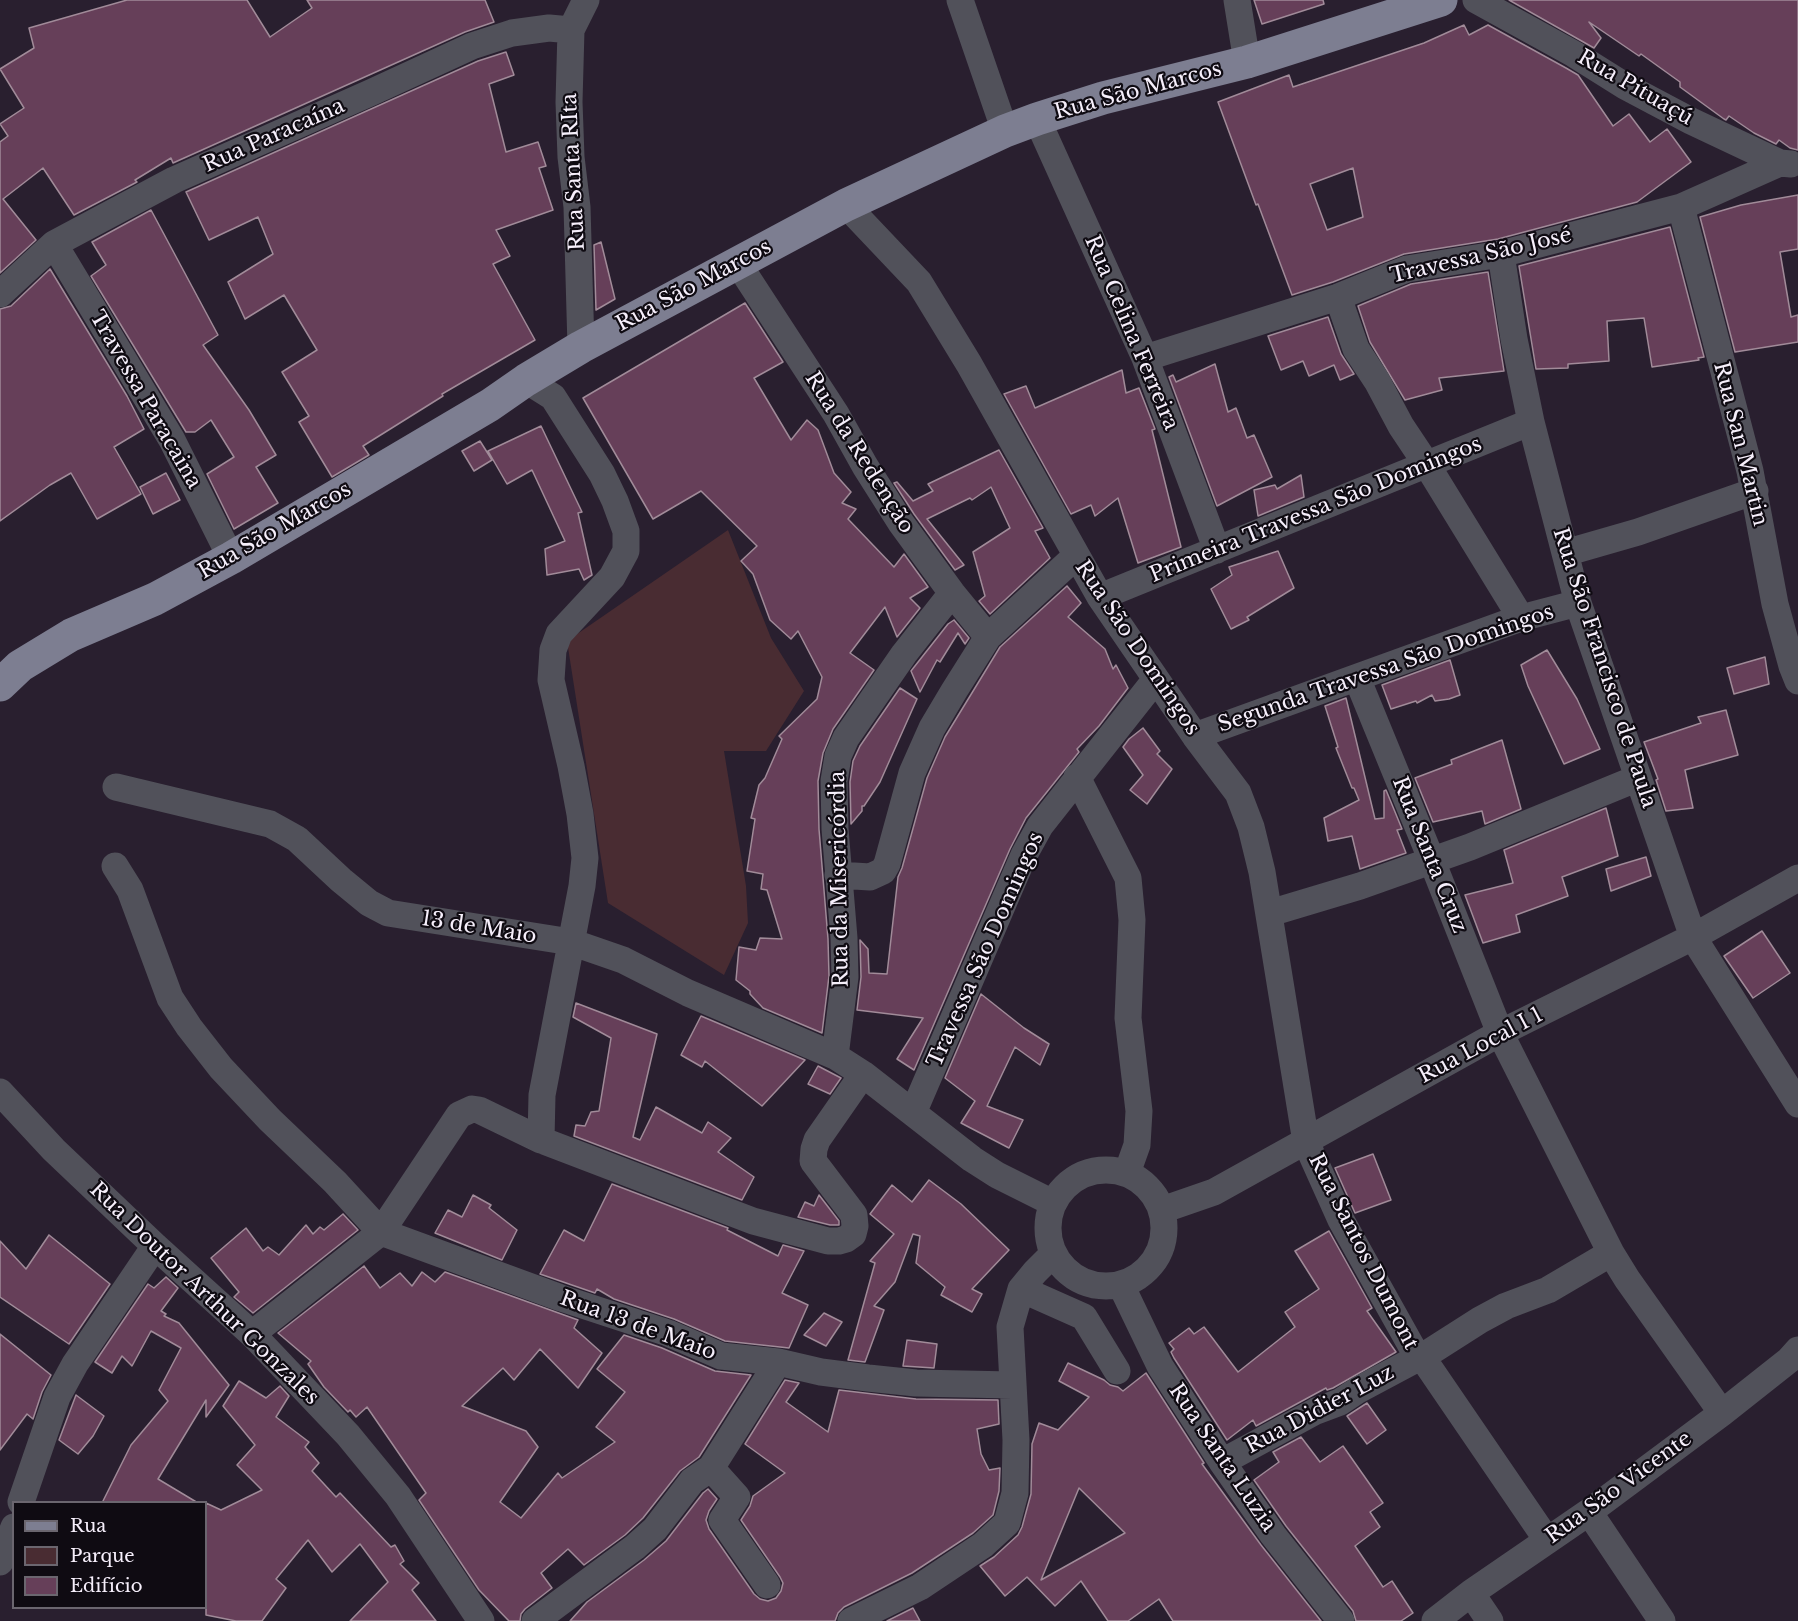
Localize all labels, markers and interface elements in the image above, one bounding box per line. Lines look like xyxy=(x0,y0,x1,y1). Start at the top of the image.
street label: Rua Pituaçú xyxy=(1573,45,1697,131)
street label: Rua São Marcos xyxy=(1052,57,1224,125)
street label: Rua Santa RIta xyxy=(557,92,591,252)
street label: Rua Paracaína xyxy=(199,94,349,178)
street label: Travessa São José xyxy=(1388,223,1574,289)
street label: Rua Celina Ferreira xyxy=(1079,232,1183,434)
street label: Rua São Marcos xyxy=(612,234,776,338)
street label: Travessa Paracaina xyxy=(84,307,206,493)
street label: Rua San Martin xyxy=(1707,359,1773,529)
street label: Rua da Redenção xyxy=(799,368,919,538)
street label: Primeira Travessa São Domingos xyxy=(1146,432,1486,588)
street label: Rua São Marcos xyxy=(194,477,356,585)
street label: Rua São Francisco de Paula xyxy=(1547,525,1661,811)
street label: Rua São Domingos xyxy=(1069,556,1205,740)
street label: Segunda Travessa São Domingos xyxy=(1215,600,1557,738)
street label: Rua da Misericórdia xyxy=(826,770,854,988)
street label: Rua Santa Cruz xyxy=(1386,773,1472,937)
street label: Travessa São Domingos xyxy=(923,828,1049,1072)
street label: 13 de Maio xyxy=(420,906,538,950)
street label: Rua Local I 1 xyxy=(1415,1003,1547,1089)
street label: Rua Santos Dumont xyxy=(1303,1150,1423,1354)
street label: Rua Doutor Arthur Gonzales xyxy=(84,1178,324,1410)
street label: Rua 13 de Maio xyxy=(557,1286,719,1366)
street label: Rua Didier Luz xyxy=(1241,1360,1399,1460)
street label: Rua Santa Luzia xyxy=(1163,1379,1281,1537)
street label: Rua São Vicente xyxy=(1541,1427,1697,1549)
legend xyxy=(12,1501,207,1609)
text: Rua xyxy=(70,1515,106,1537)
text: Parque xyxy=(70,1545,135,1567)
text: Edifício xyxy=(70,1575,143,1597)

